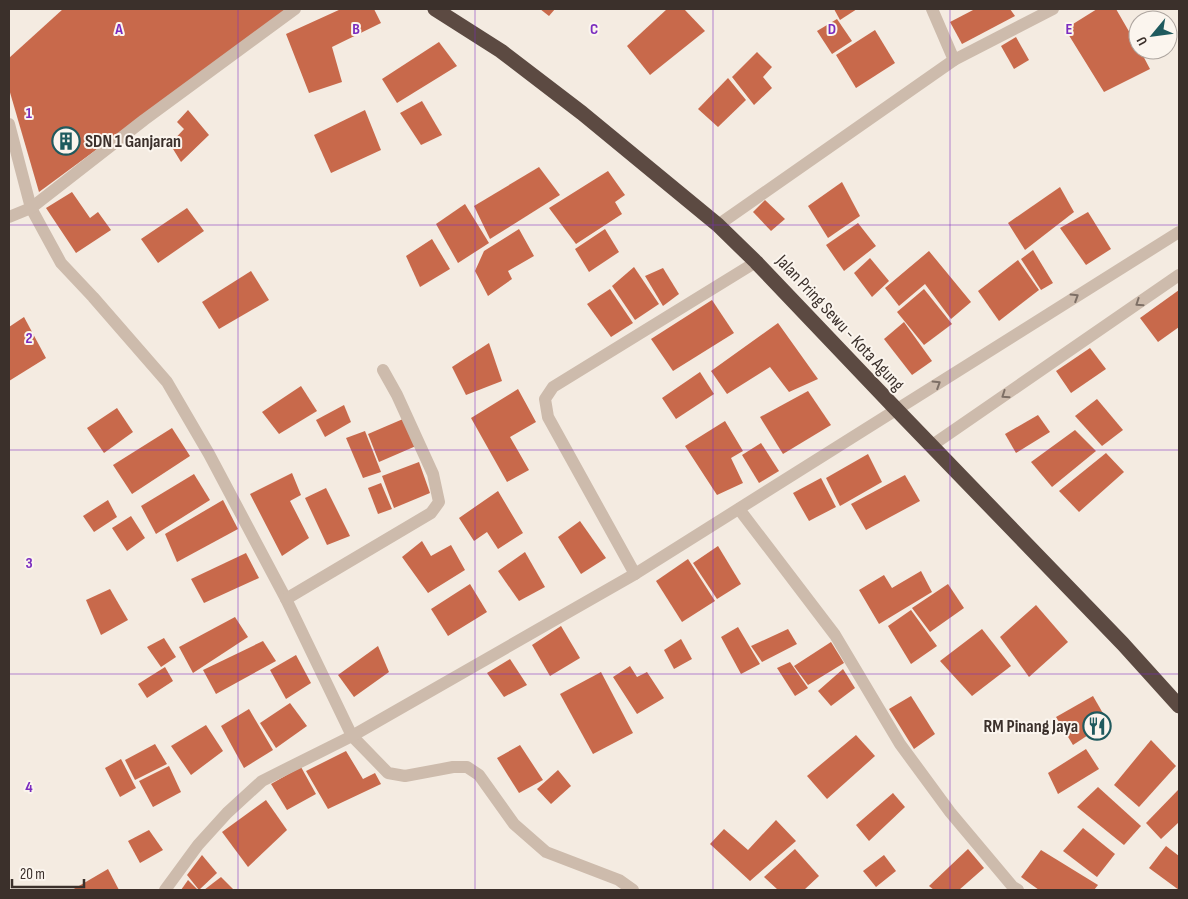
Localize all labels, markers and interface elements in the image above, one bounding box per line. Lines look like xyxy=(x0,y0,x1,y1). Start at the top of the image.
north arrow xyxy=(1128,10,1178,60)
text: A xyxy=(114,20,123,39)
text: B xyxy=(352,20,360,39)
text: C xyxy=(590,20,598,39)
text: D xyxy=(828,20,836,39)
text: E xyxy=(1066,20,1073,39)
text: U xyxy=(1133,34,1151,48)
text: 1 xyxy=(26,104,33,123)
building icon: SDN 1 Ganjaran xyxy=(51,126,81,156)
place label: SDN 1 Ganjaran xyxy=(85,131,181,152)
street label: Jalan Pring Sewu - Kota Agung xyxy=(771,250,908,395)
one-way arrow xyxy=(1069,294,1078,304)
one-way arrow xyxy=(1135,297,1145,306)
text: 2 xyxy=(25,329,33,348)
one-way arrow xyxy=(932,380,941,390)
one-way arrow xyxy=(1001,389,1011,398)
text: 3 xyxy=(25,554,33,573)
restaurant icon: RM Pinang Jaya xyxy=(1082,711,1112,741)
place label: RM Pinang Jaya xyxy=(984,716,1078,737)
text: 4 xyxy=(25,778,33,797)
scale bar xyxy=(12,856,85,888)
text: 20 m xyxy=(20,865,45,884)

